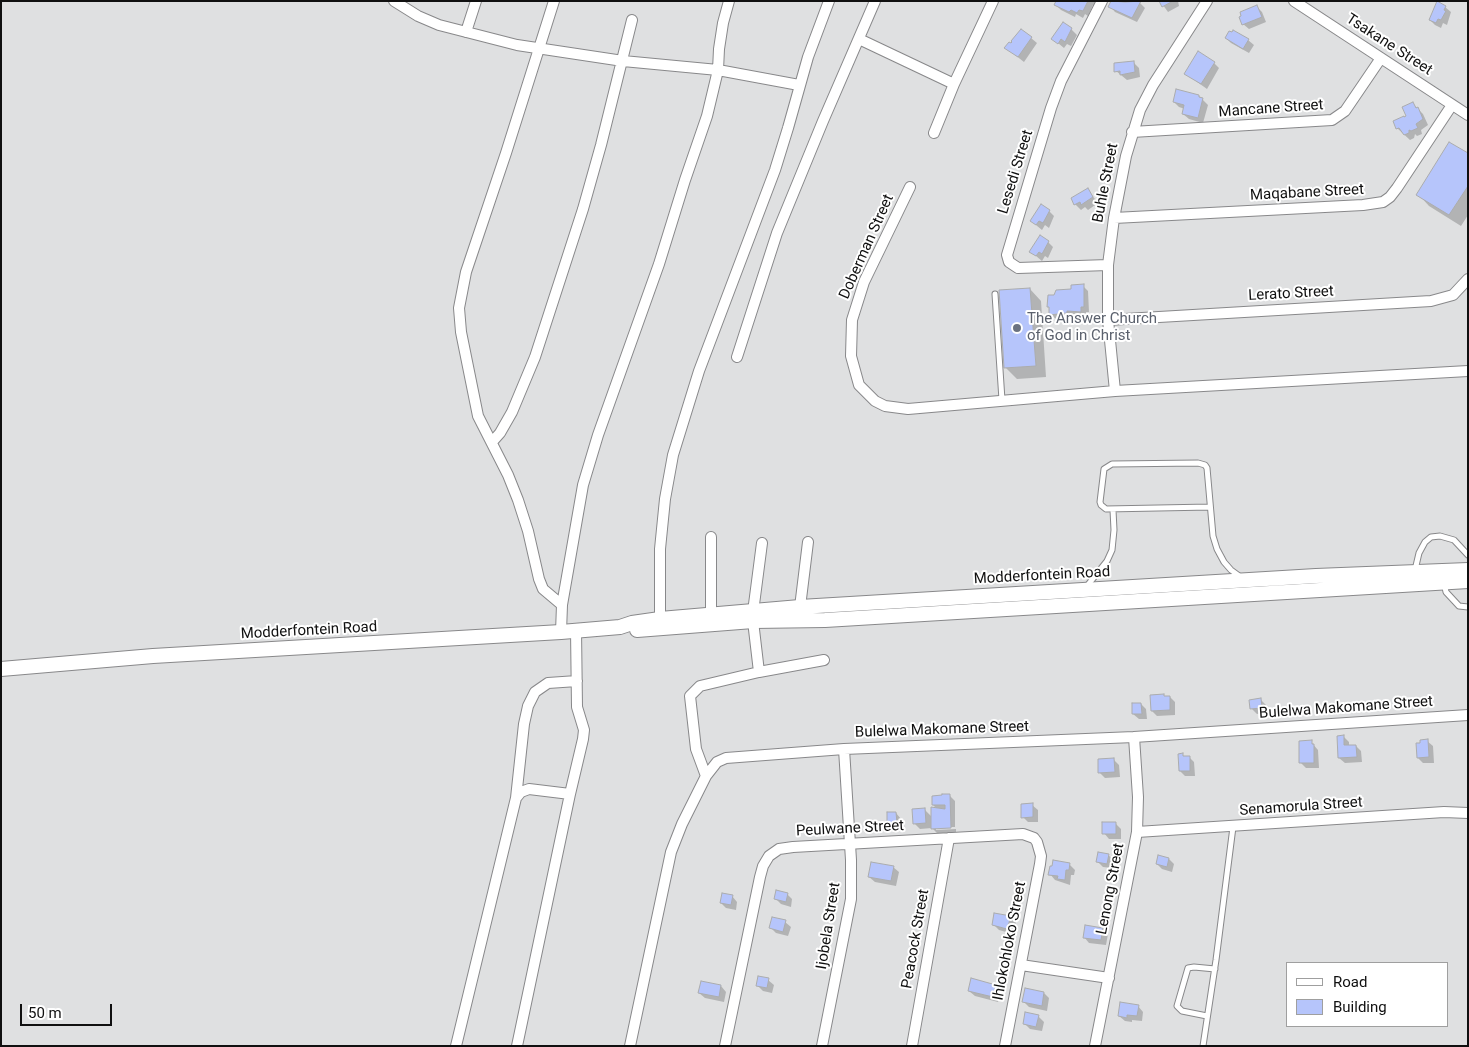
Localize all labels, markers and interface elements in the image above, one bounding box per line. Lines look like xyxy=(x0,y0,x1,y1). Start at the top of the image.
street label: Tsakane Street xyxy=(1342,10,1436,80)
street label: Mancane Street xyxy=(1218,96,1324,122)
street label: Lesedi Street xyxy=(995,128,1037,216)
street label: Buhle Street xyxy=(1089,142,1123,224)
street label: Maqabane Street xyxy=(1250,181,1364,205)
street label: Doberman Street xyxy=(836,192,898,302)
street label: Lerato Street xyxy=(1248,283,1334,305)
place label: The Answer Church of God in Christ xyxy=(1027,310,1157,345)
marker: The Answer Church of God in Christ xyxy=(1011,322,1023,334)
street label: Modderfontein Road xyxy=(973,563,1111,589)
street label: Modderfontein Road xyxy=(240,618,378,644)
street label: Bulelwa Makomane Street xyxy=(1258,693,1434,723)
street label: Bulelwa Makomane Street xyxy=(855,718,1029,742)
street label: Senamorula Street xyxy=(1239,794,1363,820)
street label: Peulwane Street xyxy=(796,817,904,841)
street label: Lenong Street xyxy=(1093,842,1129,936)
street label: Ihlokohloko Street xyxy=(990,880,1030,1002)
street label: Ijobela Street xyxy=(813,881,845,971)
street label: Peacock Street xyxy=(898,888,934,990)
legend xyxy=(1286,962,1449,1027)
text: Road xyxy=(1333,973,1367,991)
scale bar xyxy=(22,994,115,1026)
text: Building xyxy=(1333,998,1387,1016)
text: 50 m xyxy=(28,1004,62,1022)

